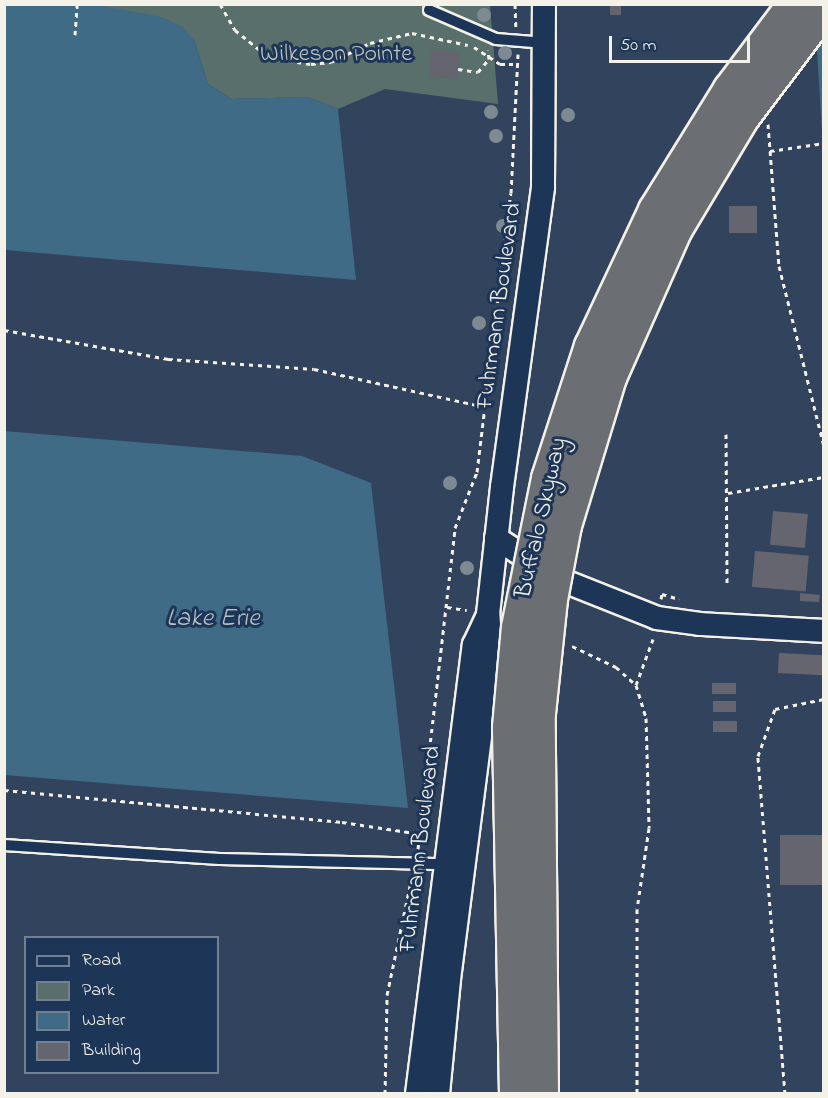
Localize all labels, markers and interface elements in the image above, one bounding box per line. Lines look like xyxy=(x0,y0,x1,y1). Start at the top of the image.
scale bar xyxy=(612,24,753,62)
text: 50 m xyxy=(620,33,657,59)
park label: Wilkeson Pointe xyxy=(260,41,412,69)
street label: Fuhrmann Boulevard xyxy=(471,201,529,411)
street label: Buffalo Skyway xyxy=(510,435,574,601)
water label: Lake Erie xyxy=(166,604,260,636)
street label: Fuhrmann Boulevard xyxy=(394,744,448,954)
legend xyxy=(24,936,219,1074)
text: Road xyxy=(82,948,121,974)
text: Park xyxy=(82,978,115,1004)
text: Water xyxy=(82,1008,125,1034)
text: Building xyxy=(82,1038,141,1064)

